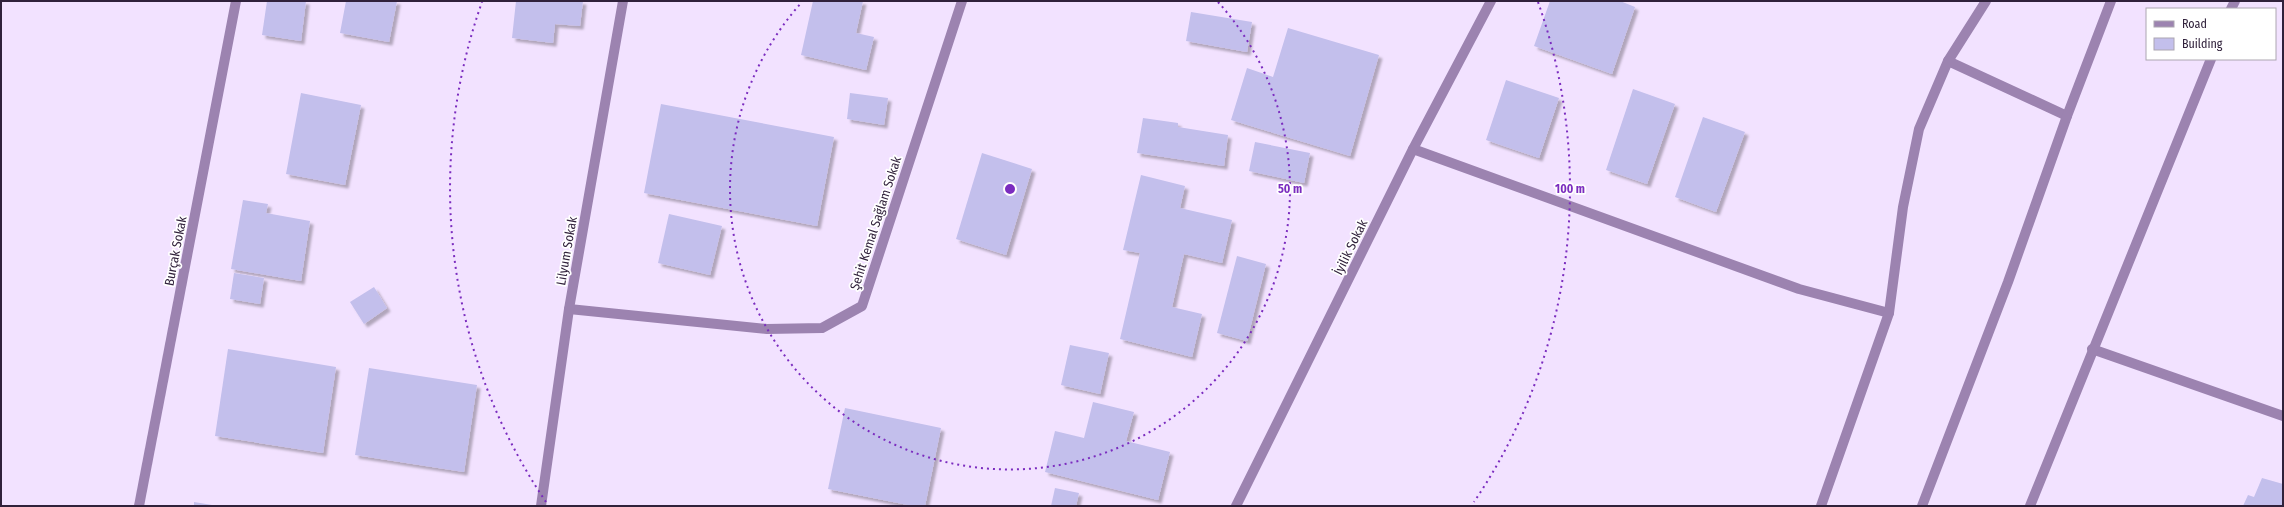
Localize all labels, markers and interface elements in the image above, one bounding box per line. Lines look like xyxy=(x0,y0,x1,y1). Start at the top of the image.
legend xyxy=(2146,8,2276,60)
text: Road xyxy=(2182,17,2207,31)
text: Building xyxy=(2182,37,2223,51)
street label: Şehit Kemal Sağlam Sokak xyxy=(847,154,904,292)
centre of rings xyxy=(1003,182,1017,196)
text: 50 m xyxy=(1278,182,1302,196)
text: 100 m xyxy=(1555,182,1585,196)
street label: Burçak Sokak xyxy=(161,214,190,287)
street label: Lilyum Sokak xyxy=(553,215,580,287)
street label: İyilik Sokak xyxy=(1331,216,1371,277)

